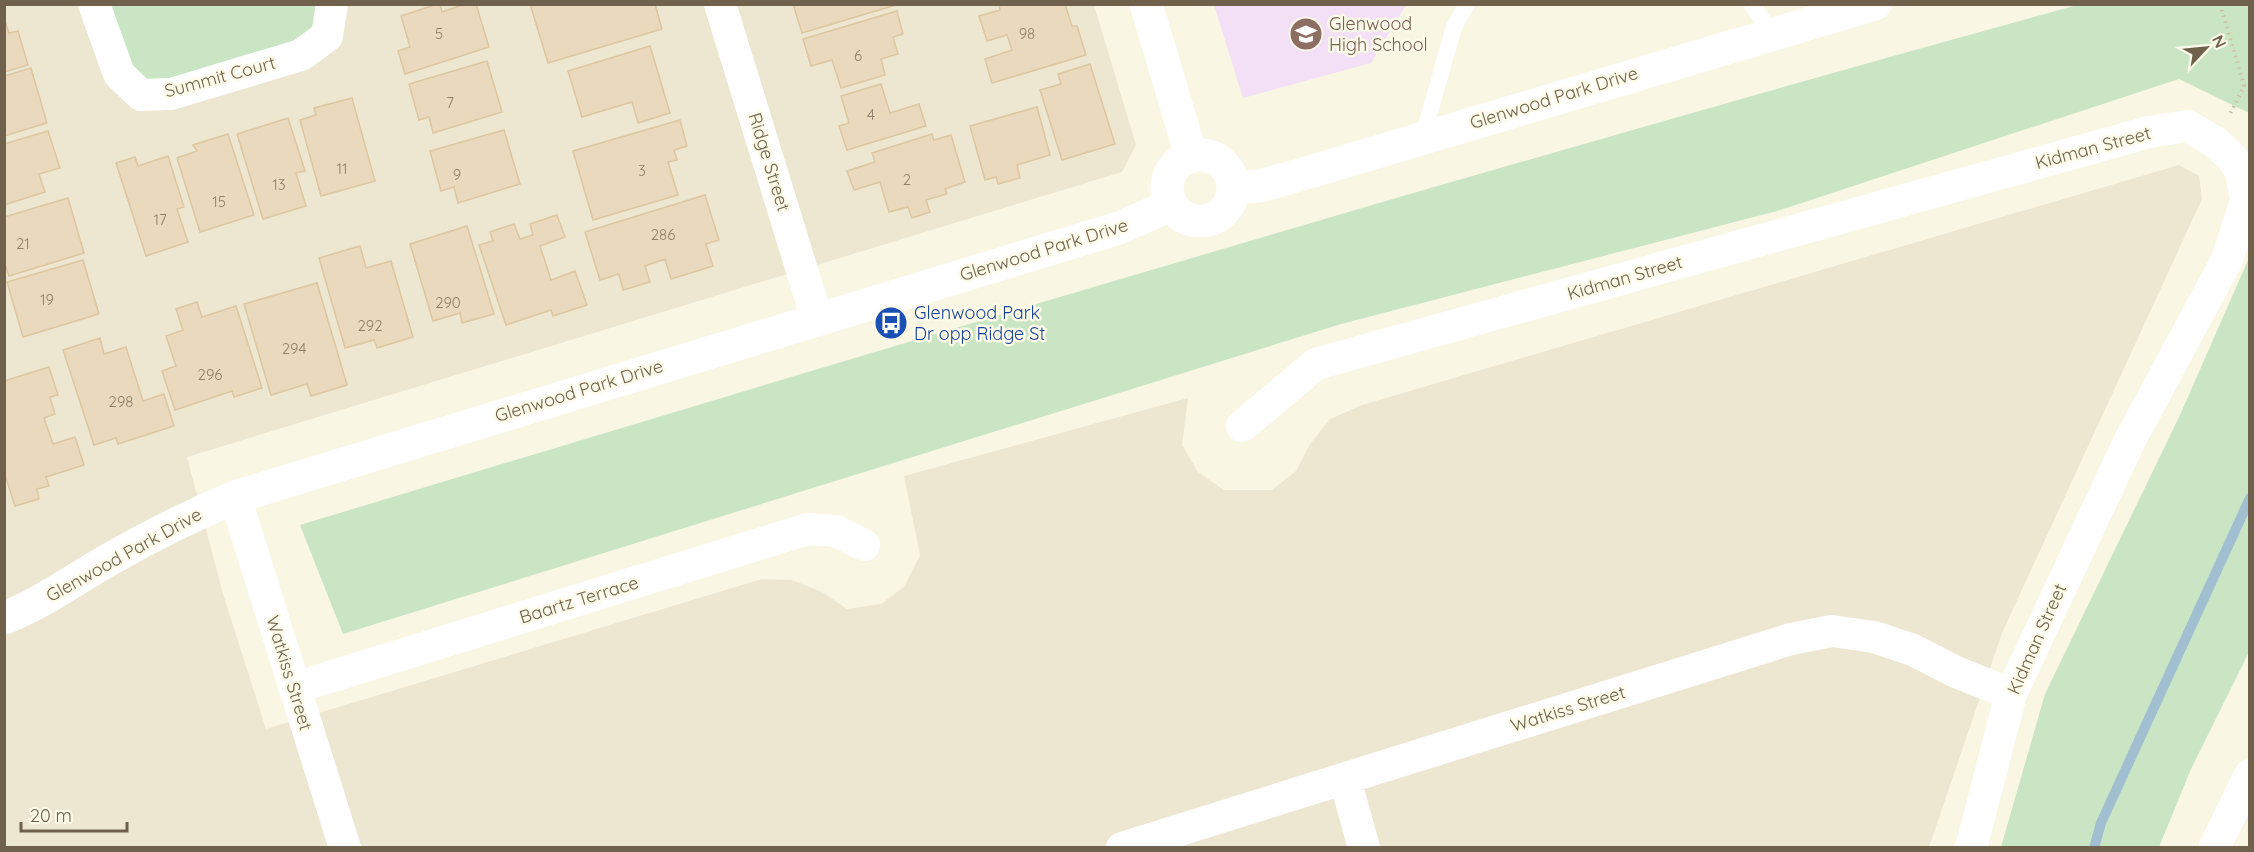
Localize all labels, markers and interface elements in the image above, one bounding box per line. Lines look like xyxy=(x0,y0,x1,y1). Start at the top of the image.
place label: Glenwood High School xyxy=(1329,12,1428,56)
school or university icon: Glenwood High School xyxy=(1288,16,1324,52)
north arrow xyxy=(2176,18,2236,78)
house number: 5 xyxy=(435,24,443,43)
house number: 98 xyxy=(1019,24,1035,43)
text: N xyxy=(2208,32,2231,51)
house number: 6 xyxy=(854,46,862,65)
street label: Summit Court xyxy=(162,51,278,102)
street label: Glenwood Park Drive xyxy=(1467,61,1641,134)
house number: 7 xyxy=(446,93,454,112)
house number: 4 xyxy=(867,105,875,124)
street label: Ridge Street xyxy=(744,110,795,214)
street label: Kidman Street xyxy=(2033,121,2153,174)
house number: 11 xyxy=(336,159,348,178)
house number: 3 xyxy=(638,161,646,180)
house number: 9 xyxy=(453,165,461,184)
house number: 2 xyxy=(903,170,911,189)
house number: 13 xyxy=(272,175,286,194)
house number: 15 xyxy=(212,192,226,211)
house number: 17 xyxy=(153,210,167,229)
street label: Glenwood Park Drive xyxy=(957,213,1131,286)
house number: 286 xyxy=(651,225,675,244)
house number: 21 xyxy=(16,234,30,253)
street label: Kidman Street xyxy=(1565,250,1685,305)
house number: 19 xyxy=(40,290,54,309)
house number: 290 xyxy=(435,293,461,312)
place label: Glenwood Park Dr opp Ridge St xyxy=(914,301,1045,345)
bus stop icon: Glenwood Park Dr opp Ridge St xyxy=(873,305,909,341)
house number: 292 xyxy=(358,316,383,335)
house number: 294 xyxy=(282,339,306,358)
street label: Glenwood Park Drive xyxy=(492,354,666,427)
house number: 296 xyxy=(198,365,222,384)
house number: 298 xyxy=(109,392,133,411)
street label: Glenwood Park Drive xyxy=(42,502,206,607)
street label: Baartz Terrace xyxy=(517,571,641,629)
street label: Kidman Street xyxy=(2002,580,2071,698)
street label: Watkiss Street xyxy=(261,613,318,733)
street label: Watkiss Street xyxy=(1508,680,1628,737)
scale bar xyxy=(21,795,128,833)
text: 20 m xyxy=(30,804,72,827)

